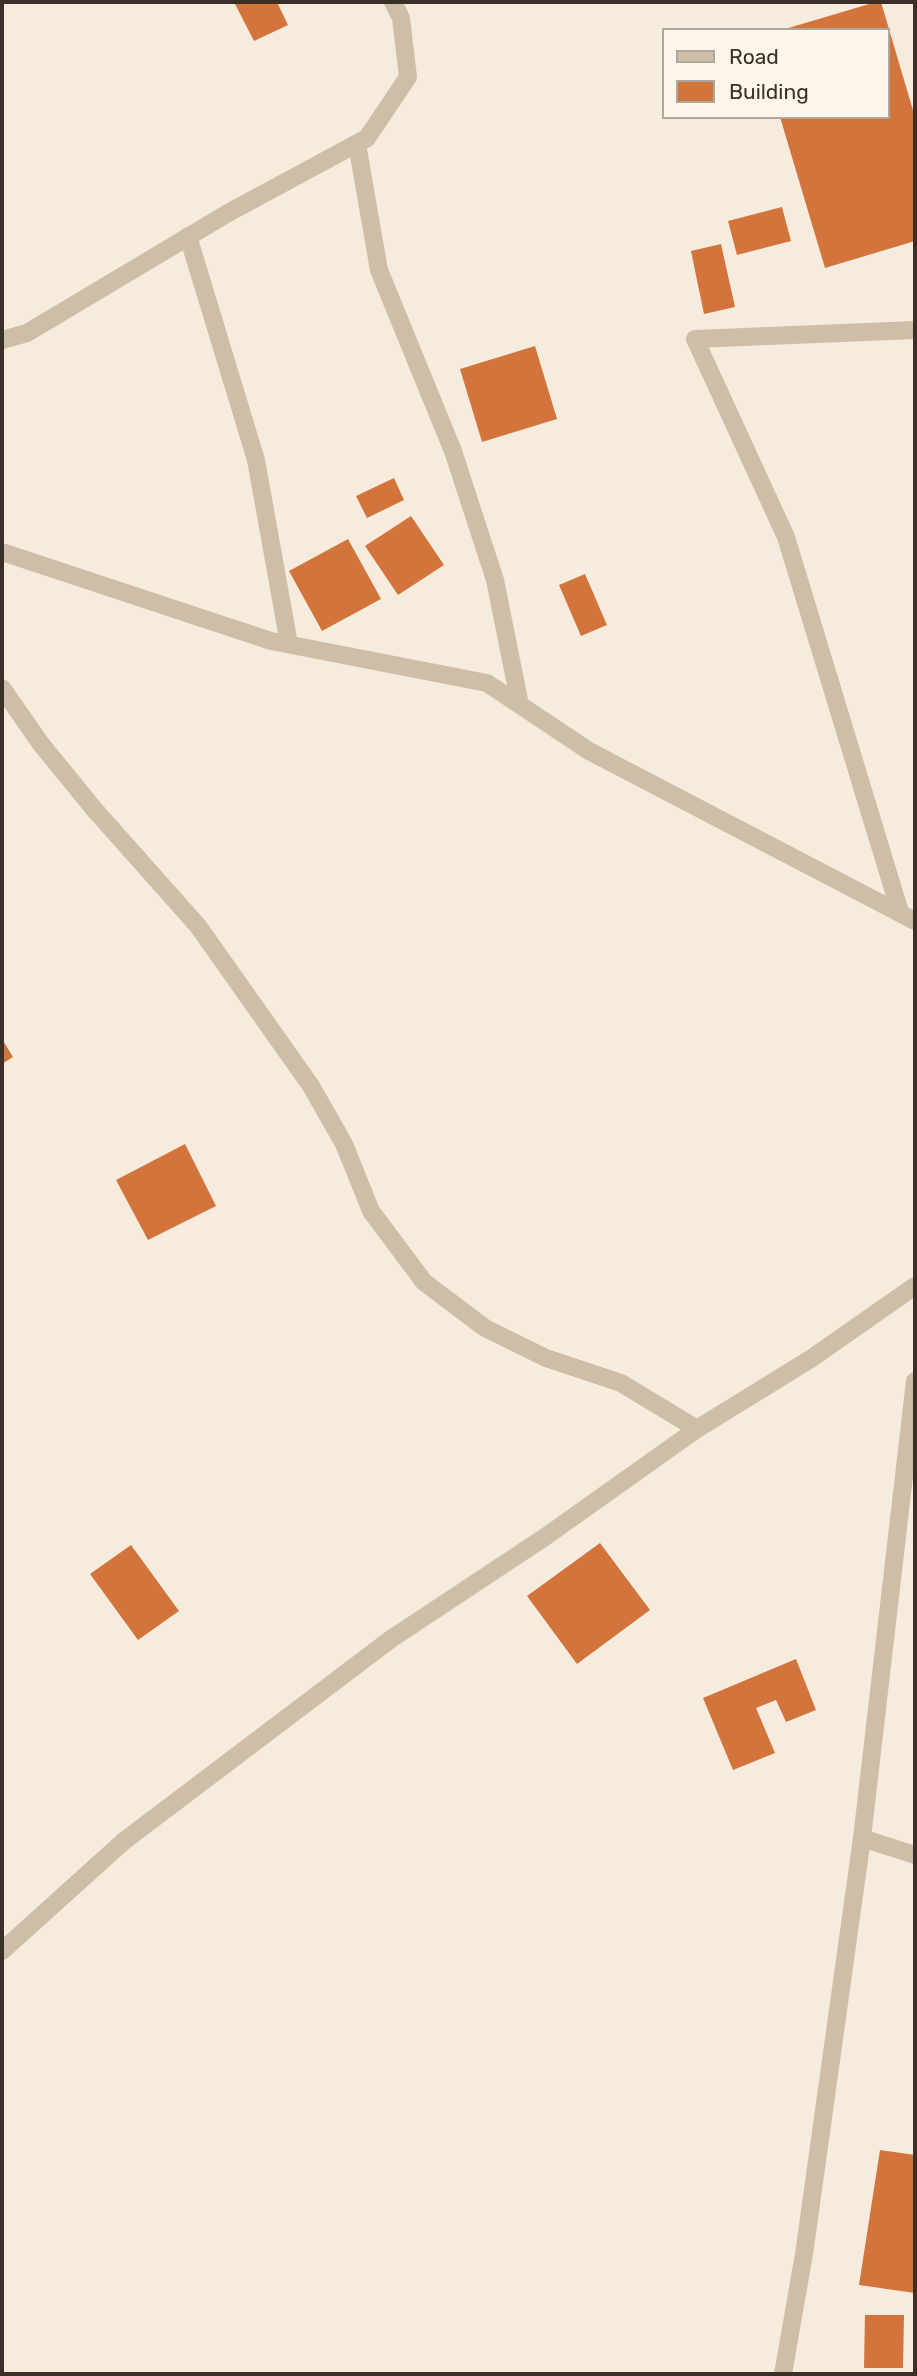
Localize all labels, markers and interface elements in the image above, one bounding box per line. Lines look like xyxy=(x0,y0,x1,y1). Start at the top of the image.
legend xyxy=(662,28,889,119)
text: Road xyxy=(729,44,779,69)
text: Building xyxy=(729,79,809,104)

